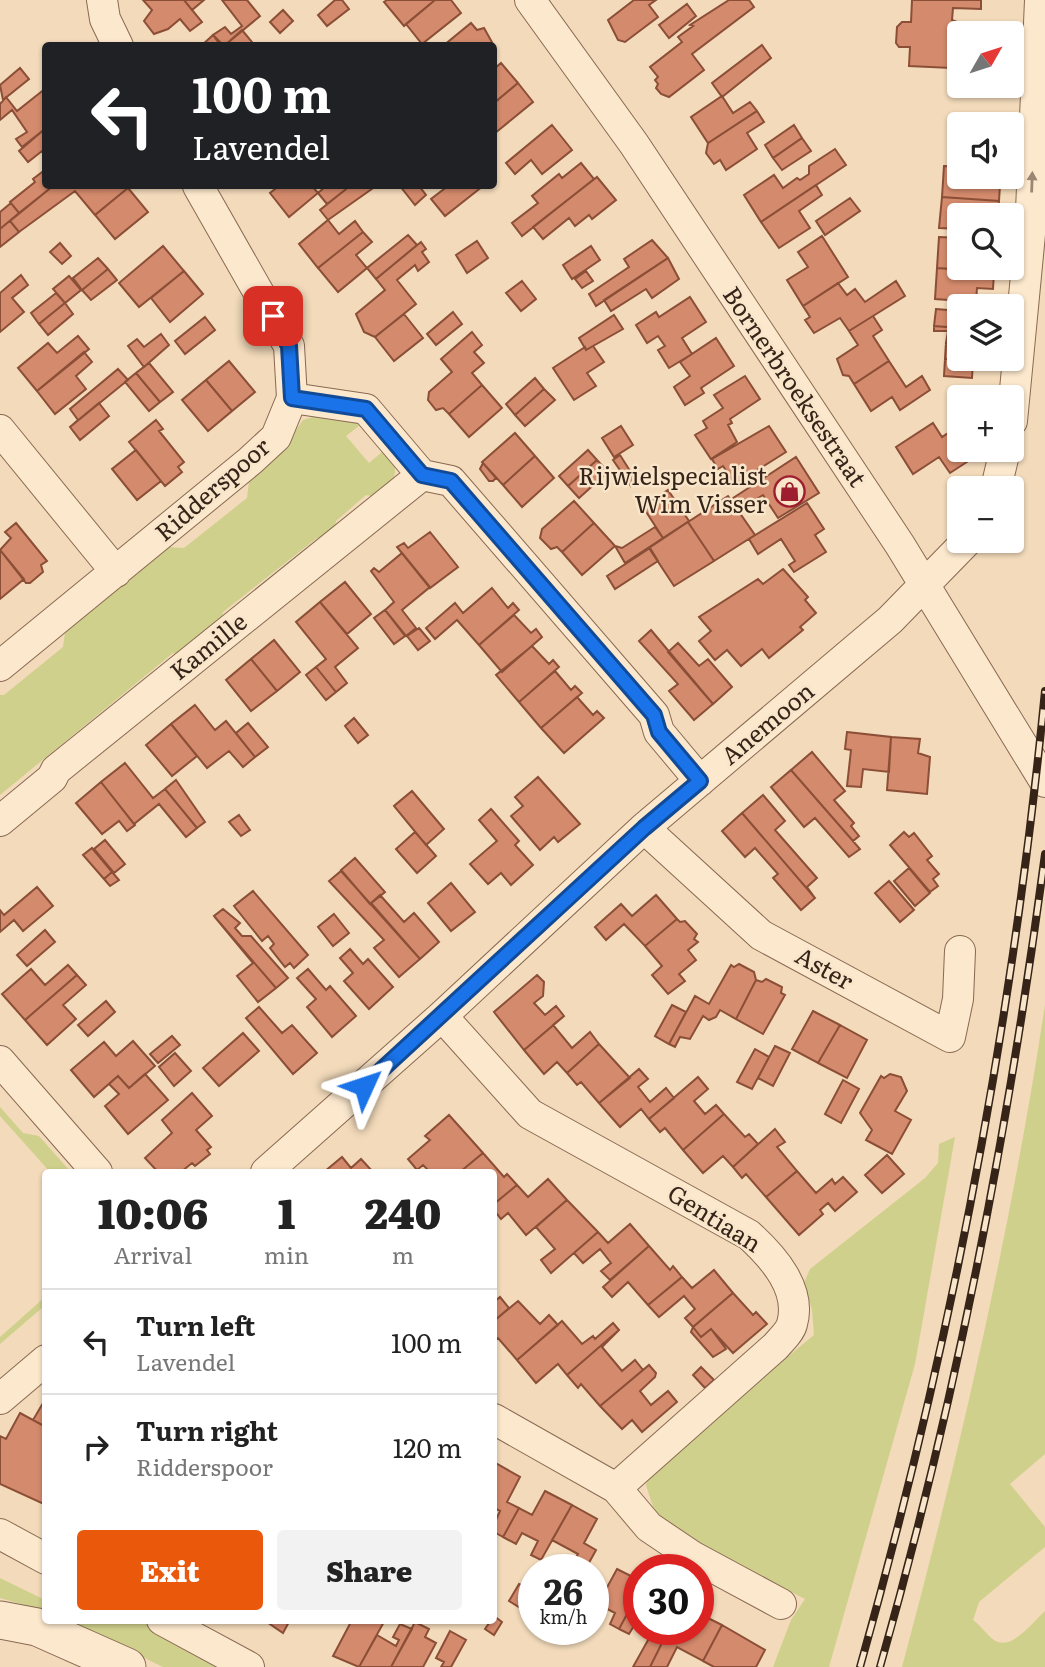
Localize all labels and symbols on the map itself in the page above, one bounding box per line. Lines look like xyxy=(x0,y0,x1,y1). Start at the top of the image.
north arrow xyxy=(947,21,1024,98)
one-way arrow xyxy=(1027,171,1038,193)
street label: Bornerbroeksestraat xyxy=(716,278,876,493)
pin xyxy=(243,286,303,346)
street label: Ridderspoor xyxy=(146,428,277,548)
place label: Rijwielspecialist Wim Visser xyxy=(578,457,768,520)
shop icon: Rijwielspecialist Wim Visser xyxy=(773,474,807,508)
street label: Kamille xyxy=(161,603,253,687)
street label: Anemoon xyxy=(712,673,821,772)
street label: Aster xyxy=(790,937,861,997)
position arrow xyxy=(327,1049,401,1123)
street label: Gentiaan xyxy=(662,1174,769,1259)
speed limit sign: 30 xyxy=(623,1554,714,1645)

